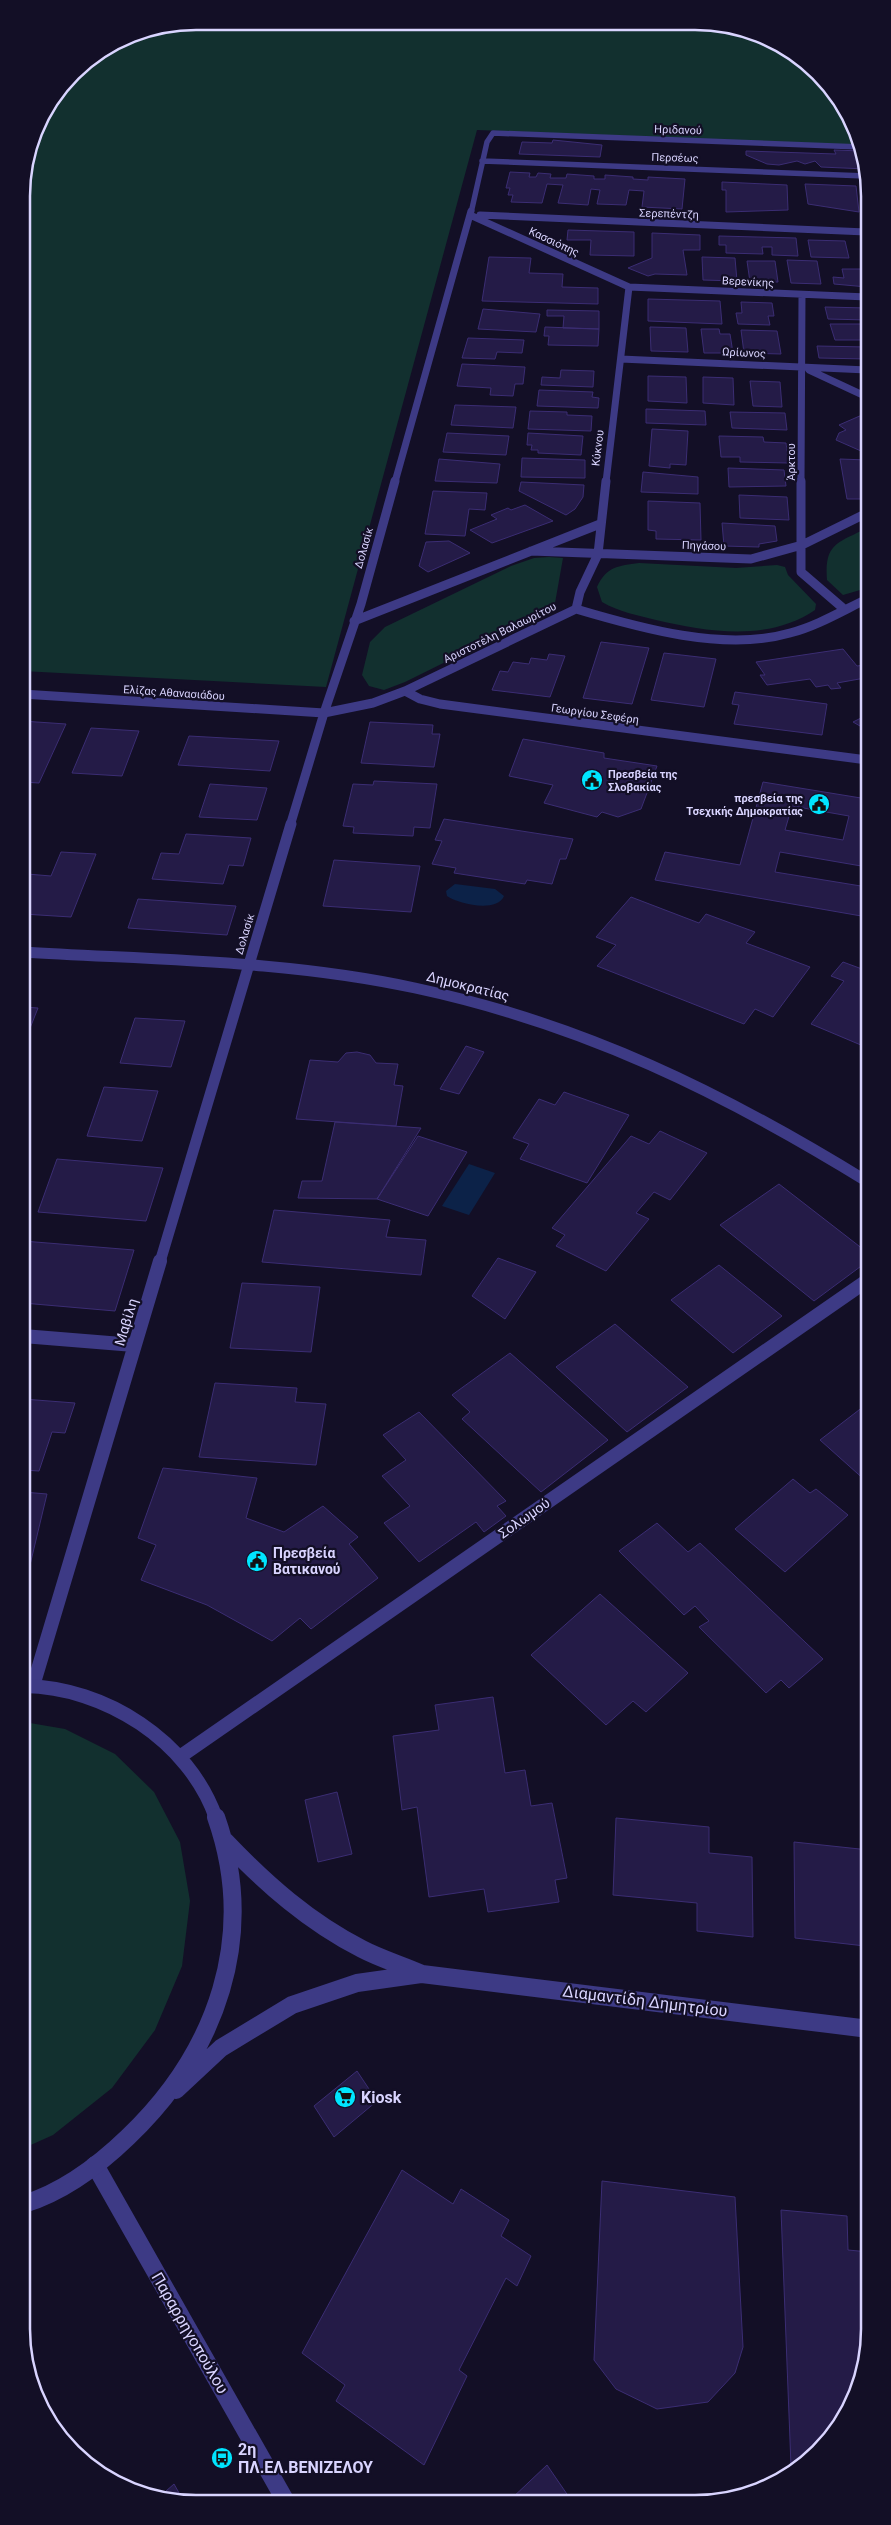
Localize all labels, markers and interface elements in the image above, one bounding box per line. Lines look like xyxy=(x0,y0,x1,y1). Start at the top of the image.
street label: Ηριδανού xyxy=(654,123,702,137)
street label: Περσέως xyxy=(651,151,699,165)
street label: Σερεπέντζη xyxy=(639,206,699,222)
street label: Κασσιόπης xyxy=(527,225,581,259)
street label: Βερενίκης xyxy=(722,274,774,290)
street label: Ωρίωνος xyxy=(722,345,766,361)
street label: Κύκνου xyxy=(589,429,607,467)
street label: Άρκτου xyxy=(785,443,798,481)
street label: Δολασίκ xyxy=(352,526,376,570)
street label: Πηγάσου xyxy=(682,539,726,553)
street label: Αριστοτέλη Βαλαωρίτου xyxy=(441,600,559,666)
street label: Ελίζας Αθανασιάδου xyxy=(123,683,225,703)
street label: Γεωργίου Σεφέρη xyxy=(550,701,640,727)
public building icon: Πρεσβεία της Σλοβακίας xyxy=(580,768,604,792)
place label: Πρεσβεία της Σλοβακίας xyxy=(608,768,678,794)
place label: πρεσβεία της Τσεχικής Δημοκρατίας xyxy=(686,792,803,818)
public building icon: πρεσβεία της Τσεχικής Δημοκρατίας xyxy=(807,792,831,816)
street label: Δολασίκ xyxy=(233,912,257,956)
street label: Δημοκρατίας xyxy=(425,968,511,1004)
street label: Μαβίλη xyxy=(111,1296,141,1348)
street label: Σολωμού xyxy=(495,1495,553,1541)
place label: Πρεσβεία Βατικανού xyxy=(273,1545,341,1577)
public building icon: Πρεσβεία Βατικανού xyxy=(245,1549,269,1573)
street label: Διαμαντίδη Δημητρίου xyxy=(561,1981,729,2021)
supermarket icon: Kiosk xyxy=(333,2085,357,2109)
place label: Kiosk xyxy=(361,2088,402,2107)
street label: Παραρρηγοπούλου xyxy=(148,2269,232,2397)
place label: 2η ΠΛ.ΕΛ.ΒΕΝΙΖΕΛΟΥ xyxy=(238,2440,373,2477)
bus stop icon: 2η ΠΛ.ΕΛ.ΒΕΝΙΖΕΛΟΥ xyxy=(210,2446,234,2470)

